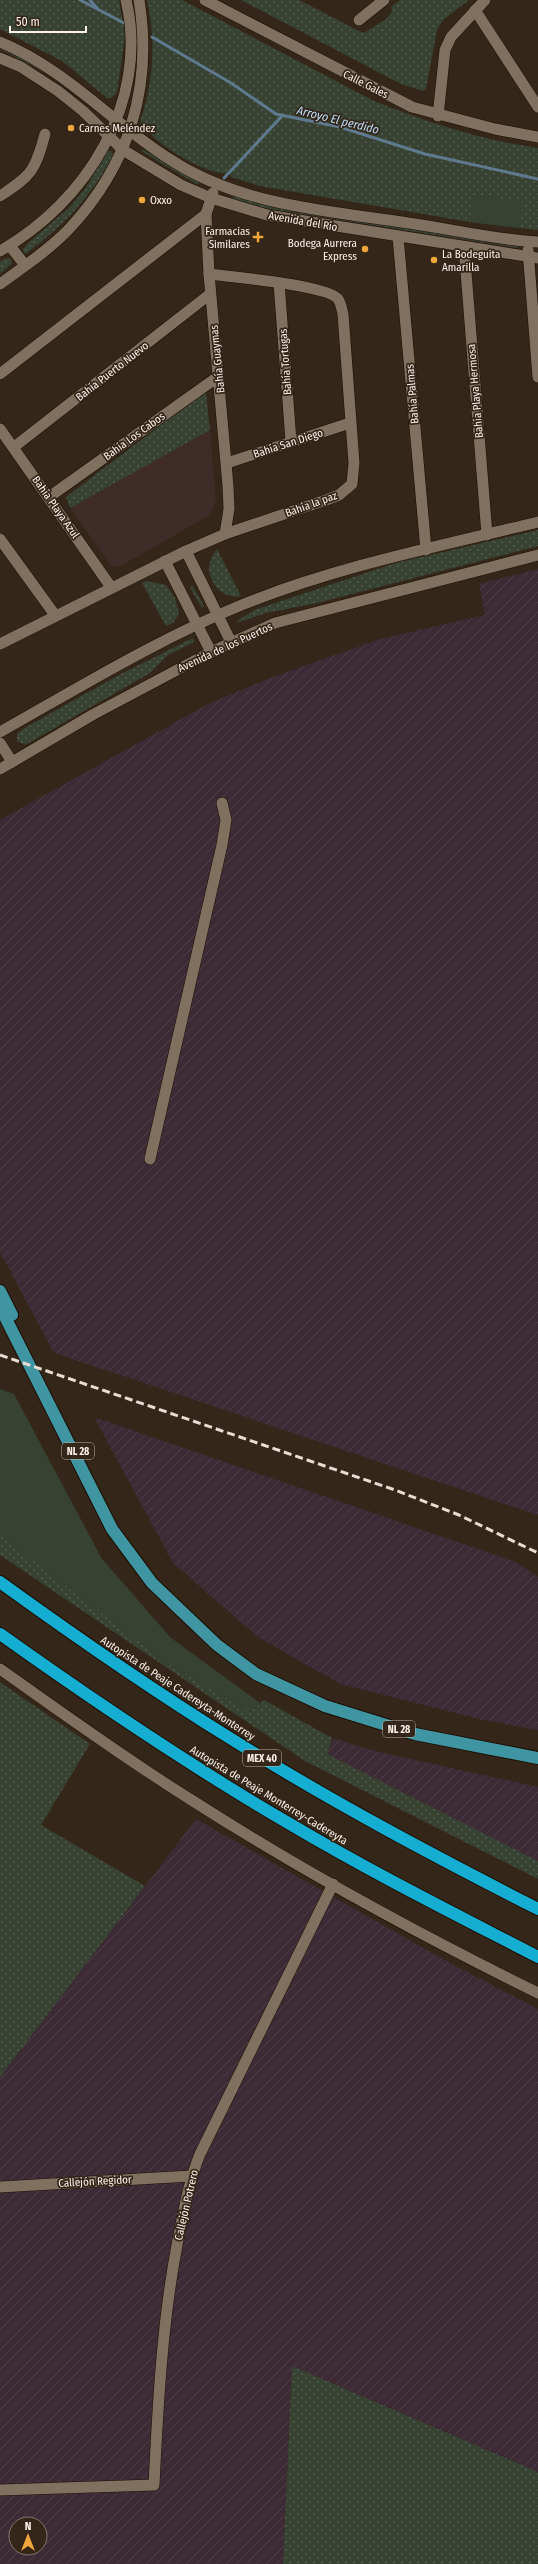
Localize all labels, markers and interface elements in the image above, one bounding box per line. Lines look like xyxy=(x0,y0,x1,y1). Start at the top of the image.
scale bar xyxy=(10,8,86,34)
text: 50 m xyxy=(16,15,40,29)
street label: Calle Gales xyxy=(341,68,391,102)
water label: Arroyo El perdido xyxy=(294,103,381,137)
place label: Carnes Meléndez xyxy=(79,122,156,135)
marker: Carnes Meléndez xyxy=(66,123,76,133)
place label: Oxxo xyxy=(150,194,172,207)
marker: Oxxo xyxy=(137,195,147,205)
street label: Avenida del Río xyxy=(267,209,339,234)
place label: Farmacias Similares xyxy=(205,225,250,251)
marker: Farmacias Similares xyxy=(253,232,263,242)
place label: Bodega Aurrera Express xyxy=(288,237,357,263)
marker: Bodega Aurrera Express xyxy=(360,244,370,254)
place label: La Bodeguita Amarilla xyxy=(442,248,500,274)
marker: La Bodeguita Amarilla xyxy=(429,255,439,265)
street label: Bahía Guaymas xyxy=(207,324,228,394)
street label: Bahía Tortugas xyxy=(277,328,294,396)
street label: Bahía Puerto Nuevo xyxy=(73,339,151,404)
street label: Bahía Playa Hermosa xyxy=(465,343,486,439)
street label: Bahía Palmas xyxy=(403,363,422,424)
street label: Bahía Los Cabos xyxy=(101,410,168,463)
street label: Bahía San Diego xyxy=(252,426,325,461)
street label: Bahía Playa Azul xyxy=(29,474,82,541)
street label: Bahía la paz xyxy=(283,489,340,520)
street label: Avenida de los Puertos xyxy=(176,620,275,675)
road number: NL 28 xyxy=(62,1443,94,1459)
street label: Autopista de Peaje Cadereyta-Monterrey xyxy=(98,1634,257,1743)
road number: NL 28 xyxy=(383,1721,415,1737)
street label: Autopista de Peaje Monterrey-Cadereyta xyxy=(188,1743,350,1848)
road number: MEX 40 xyxy=(243,1750,281,1766)
street label: Callejón Potrero xyxy=(172,2168,201,2242)
street label: Callejón Regidor xyxy=(58,2173,132,2190)
north arrow xyxy=(8,2516,48,2556)
text: N xyxy=(25,2520,31,2533)

